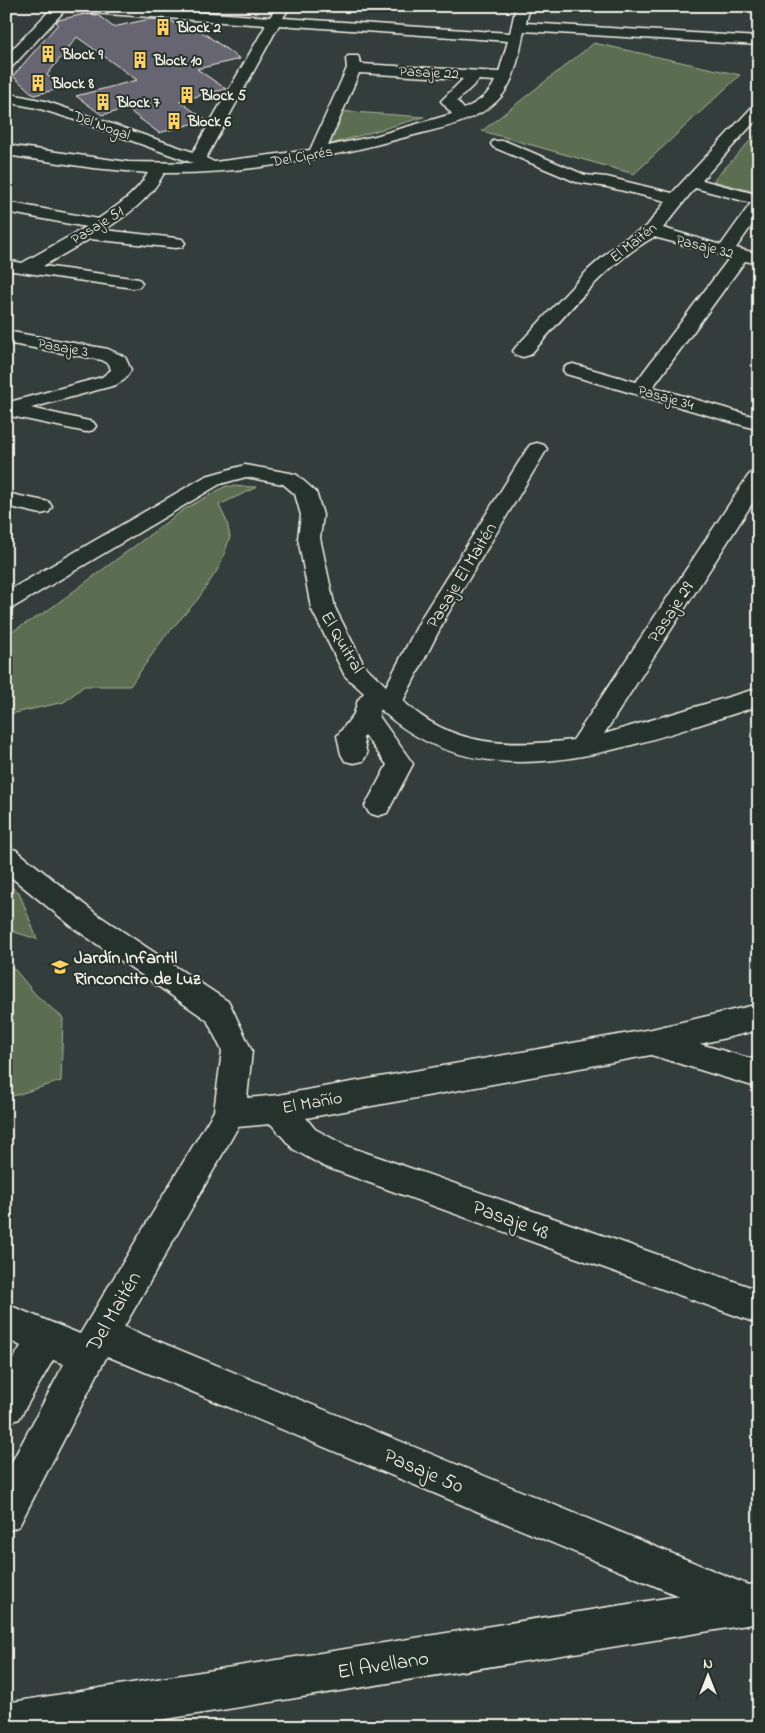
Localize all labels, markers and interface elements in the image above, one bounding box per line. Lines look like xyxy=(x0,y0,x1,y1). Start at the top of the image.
building icon: Block 2 xyxy=(153,17,173,37)
place label: Block 2 xyxy=(176,17,221,39)
building icon: Block 9 xyxy=(38,44,58,64)
place label: Block 9 xyxy=(61,44,103,66)
building icon: Block 10 xyxy=(130,50,150,70)
place label: Block 10 xyxy=(153,50,202,72)
street label: Pasaje 22 xyxy=(398,60,460,86)
building icon: Block 8 xyxy=(28,73,48,93)
place label: Block 8 xyxy=(51,73,94,95)
building icon: Block 5 xyxy=(177,85,197,105)
place label: Block 5 xyxy=(200,85,246,107)
building icon: Block 7 xyxy=(93,92,113,112)
place label: Block 7 xyxy=(116,92,160,114)
street label: Del Nogal xyxy=(69,105,133,147)
building icon: Block 6 xyxy=(164,111,184,131)
place label: Block 6 xyxy=(187,111,231,133)
street label: Del Ciprés xyxy=(269,141,335,173)
street label: Pasaje 51 xyxy=(67,201,128,251)
street label: El Maitén xyxy=(605,217,662,268)
street label: Pasaje 32 xyxy=(674,229,736,265)
street label: Pasaje 3 xyxy=(36,333,90,363)
street label: Pasaje 34 xyxy=(635,379,696,416)
street label: Pasaje El Maitén xyxy=(421,518,505,634)
street label: Pasaje 29 xyxy=(642,577,702,649)
street label: El Quitral xyxy=(313,607,369,679)
place label: Jardín Infantil Rinconcito de Luz xyxy=(74,946,201,993)
school or university icon: Jardín Infantil Rinconcito de Luz xyxy=(50,957,70,977)
street label: El Mañío xyxy=(280,1086,344,1122)
street label: Pasaje 48 xyxy=(468,1193,553,1249)
street label: Del Maitén xyxy=(79,1266,150,1359)
street label: Pasaje 50 xyxy=(379,1442,468,1502)
street label: El Avellano xyxy=(335,1644,431,1688)
north arrow xyxy=(682,1650,732,1700)
text: N xyxy=(703,1654,713,1675)

